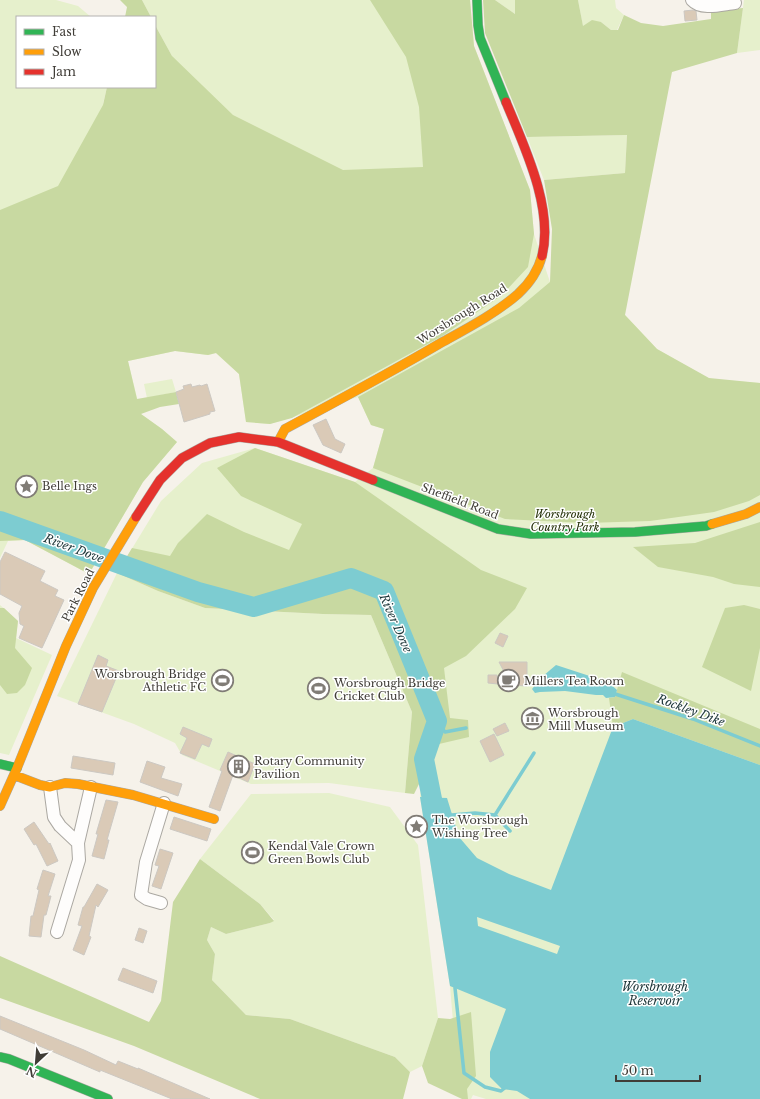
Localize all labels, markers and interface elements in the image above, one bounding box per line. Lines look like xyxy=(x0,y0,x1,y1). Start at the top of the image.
legend xyxy=(16,16,156,88)
text: Fast xyxy=(52,24,77,39)
text: Slow xyxy=(52,44,82,59)
text: Jam xyxy=(50,64,76,79)
street label: Worsbrough Road xyxy=(414,280,510,348)
place icon: Belle Ings xyxy=(14,473,40,499)
place label: Belle Ings xyxy=(42,479,97,493)
street label: Sheffield Road xyxy=(419,480,501,522)
park label: Worsbrough Country Park xyxy=(531,507,600,534)
water label: River Dove xyxy=(41,530,106,566)
street label: Park Road xyxy=(59,566,98,624)
water label: River Dove xyxy=(376,590,416,655)
place label: Worsbrough Bridge Athletic FC xyxy=(94,667,206,694)
sports icon: Worsbrough Bridge Athletic FC xyxy=(209,667,235,693)
cafe icon: Millers Tea Room xyxy=(495,668,521,694)
place label: Millers Tea Room xyxy=(524,674,624,688)
sports icon: Worsbrough Bridge Cricket Club xyxy=(305,676,331,702)
place label: Worsbrough Bridge Cricket Club xyxy=(333,676,445,703)
water label: Rockley Dike xyxy=(654,690,727,729)
museum icon: Worsbrough Mill Museum xyxy=(520,706,546,732)
place label: Worsbrough Mill Museum xyxy=(547,706,624,733)
building icon: Rotary Community Pavilion xyxy=(225,754,251,780)
place label: Rotary Community Pavilion xyxy=(254,754,365,781)
place icon: The Worsbrough Wishing Tree xyxy=(403,813,429,839)
place label: The Worsbrough Wishing Tree xyxy=(431,813,528,840)
sports icon: Kendal Vale Crown Green Bowls Club xyxy=(240,839,266,865)
place label: Kendal Vale Crown Green Bowls Club xyxy=(268,839,375,866)
water label: Worsbrough Reservoir xyxy=(622,979,688,1008)
north arrow xyxy=(16,1043,56,1083)
scale bar xyxy=(616,1057,700,1083)
text: N xyxy=(23,1063,39,1081)
text: 50 m xyxy=(622,1063,654,1078)

